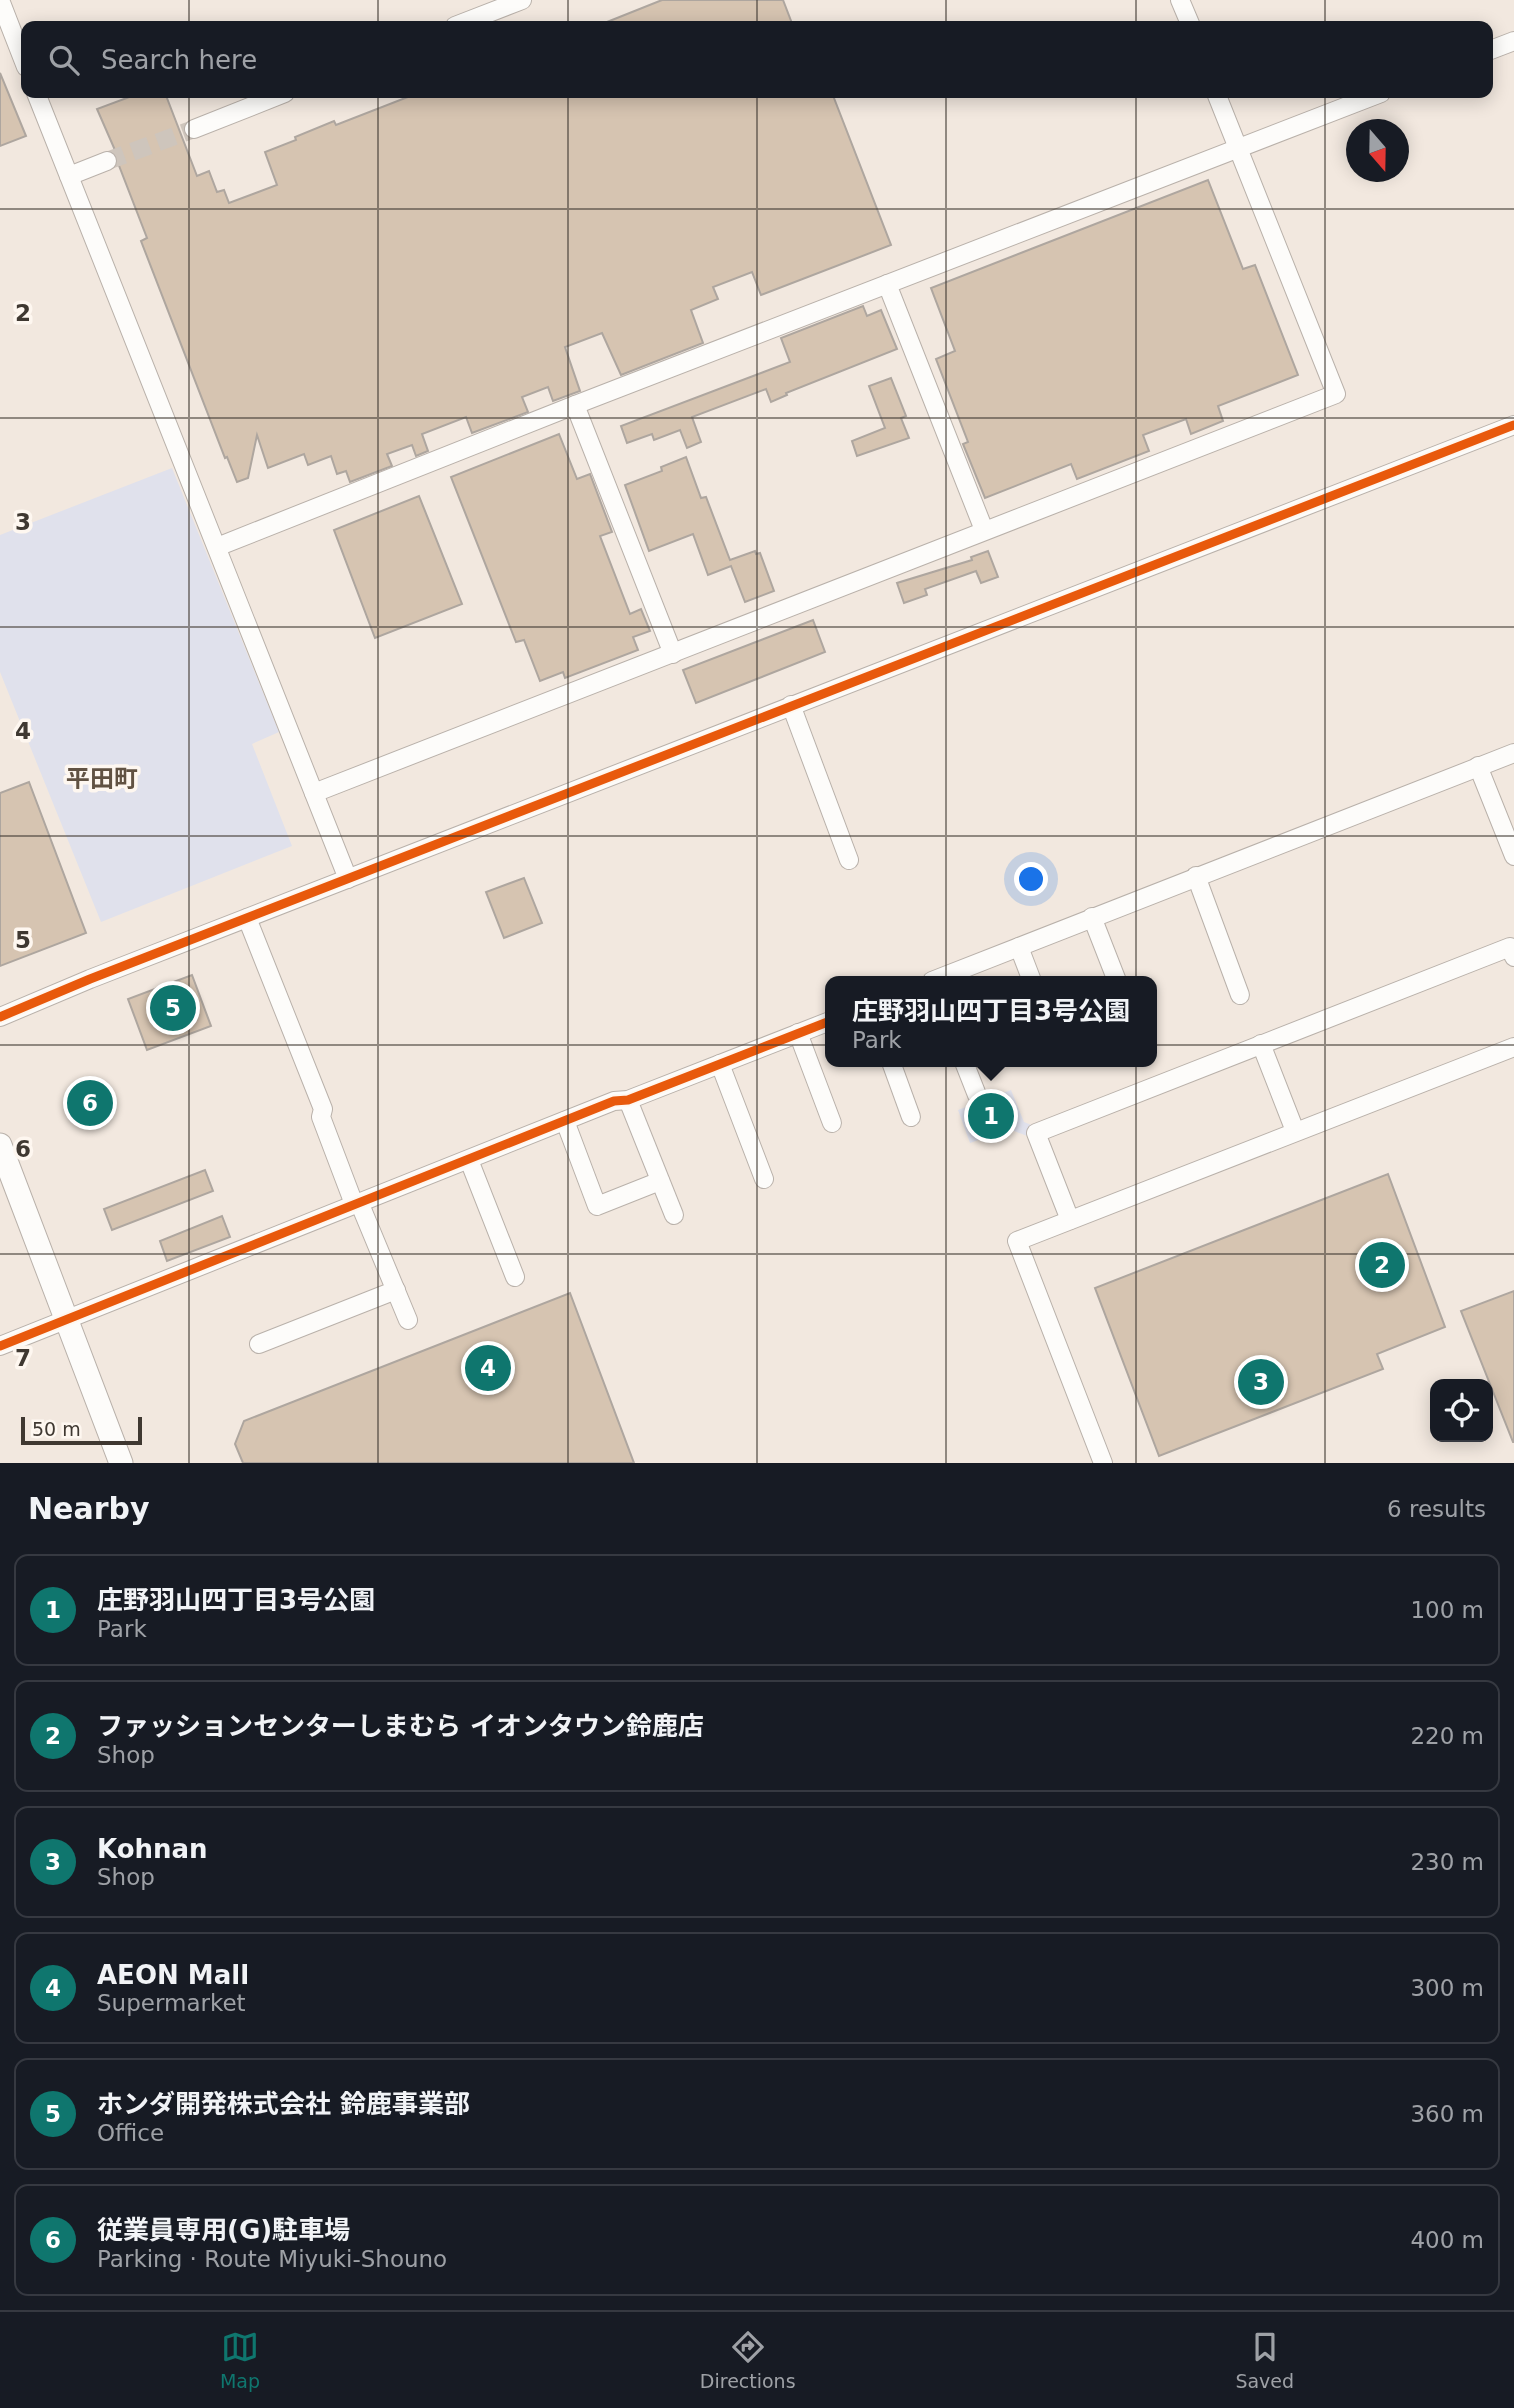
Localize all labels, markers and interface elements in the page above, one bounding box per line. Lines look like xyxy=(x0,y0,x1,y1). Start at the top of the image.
search box xyxy=(21,21,1493,98)
icon: search xyxy=(45,41,83,79)
text: Search here xyxy=(101,45,257,75)
north arrow xyxy=(1346,119,1409,182)
text: 2 xyxy=(15,300,31,326)
text: 3 xyxy=(15,509,31,535)
text: 4 xyxy=(15,718,31,744)
district label: 平田町 xyxy=(66,765,138,793)
your location xyxy=(1014,862,1048,896)
text: 5 xyxy=(15,927,31,953)
popup xyxy=(825,976,1157,1067)
pin: 5 xyxy=(150,982,196,1034)
text: 庄野羽山四丁目3号公園 xyxy=(852,996,1130,1026)
text: Park xyxy=(852,1027,902,1053)
pin: 6 xyxy=(67,1077,113,1129)
pin: 1 xyxy=(968,1090,1014,1142)
text: 6 xyxy=(15,1136,31,1162)
pin: 2 xyxy=(1359,1239,1405,1291)
pin: 4 xyxy=(465,1342,511,1394)
text: 7 xyxy=(15,1345,31,1371)
pin: 3 xyxy=(1238,1356,1284,1408)
map controls xyxy=(1430,1379,1493,1442)
button: locate xyxy=(1430,1379,1493,1442)
scale bar xyxy=(21,1414,142,1446)
text: 50 m xyxy=(32,1418,81,1440)
text: Nearby xyxy=(28,1491,150,1526)
text: 6 results xyxy=(1387,1496,1486,1522)
text: 庄野羽山四丁目3号公園 xyxy=(97,1585,375,1615)
text: 1 xyxy=(45,1597,61,1623)
text: 100 m xyxy=(1410,1597,1484,1623)
text: Park xyxy=(97,1616,147,1642)
text: ファッションセンターしまむら イオンタウン鈴鹿店 xyxy=(97,1711,704,1741)
text: 2 xyxy=(45,1723,61,1749)
text: 220 m xyxy=(1410,1723,1484,1749)
text: Shop xyxy=(97,1742,155,1768)
text: Kohnan xyxy=(97,1834,208,1864)
text: 3 xyxy=(45,1849,61,1875)
text: 230 m xyxy=(1410,1849,1484,1875)
text: Shop xyxy=(97,1864,155,1890)
text: AEON Mall xyxy=(97,1960,249,1990)
text: 4 xyxy=(45,1975,61,2001)
text: 300 m xyxy=(1410,1975,1484,2001)
text: Supermarket xyxy=(97,1990,246,2016)
text: ホンダ開発株式会社 鈴鹿事業部 xyxy=(97,2089,470,2119)
text: 5 xyxy=(45,2101,61,2127)
text: 360 m xyxy=(1410,2101,1484,2127)
text: Office xyxy=(97,2120,164,2146)
text: 従業員専用(G)駐車場 xyxy=(97,2215,350,2245)
text: 6 xyxy=(45,2227,61,2253)
text: 400 m xyxy=(1410,2227,1484,2253)
text: Parking · Route Miyuki-Shouno xyxy=(97,2246,447,2272)
tab: Map xyxy=(220,2328,260,2392)
tab: Directions xyxy=(700,2328,796,2392)
tab: Saved xyxy=(1235,2328,1294,2392)

